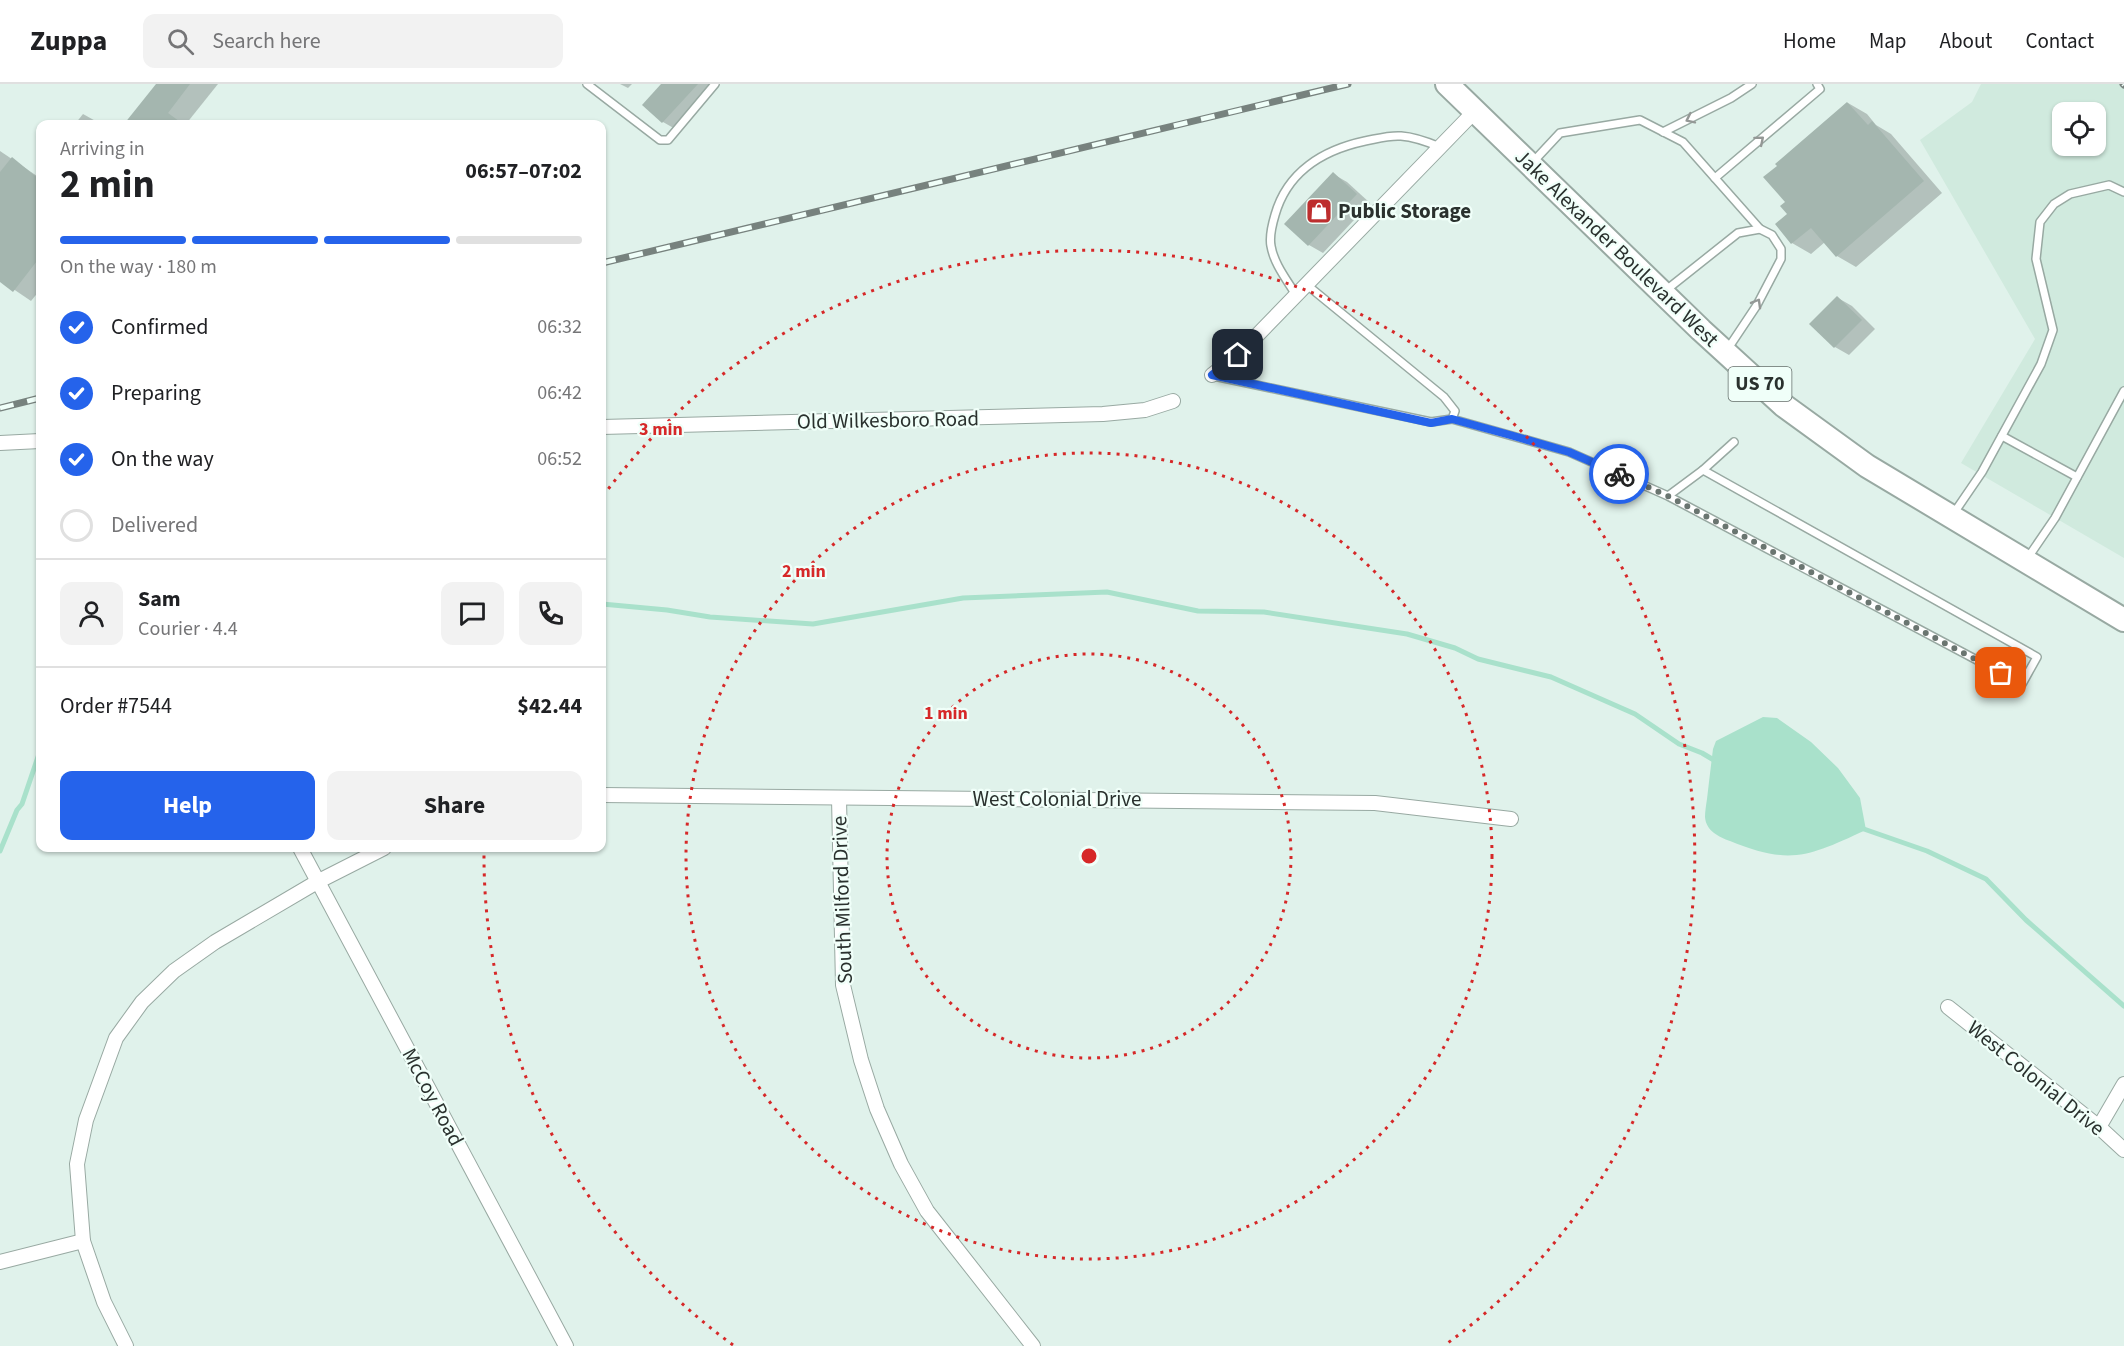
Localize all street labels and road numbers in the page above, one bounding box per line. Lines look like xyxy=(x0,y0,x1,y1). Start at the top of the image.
street label: Jake Alexander Boulevard West xyxy=(1508,142,1726,354)
road number: US 70 xyxy=(1728,367,1792,401)
street label: Old Wilkesboro Road xyxy=(797,403,979,437)
street label: West Colonial Drive xyxy=(972,784,1142,814)
street label: South Milford Drive xyxy=(824,815,860,985)
street label: West Colonial Drive xyxy=(1961,1013,2111,1143)
street label: McCoy Road xyxy=(395,1043,471,1151)

